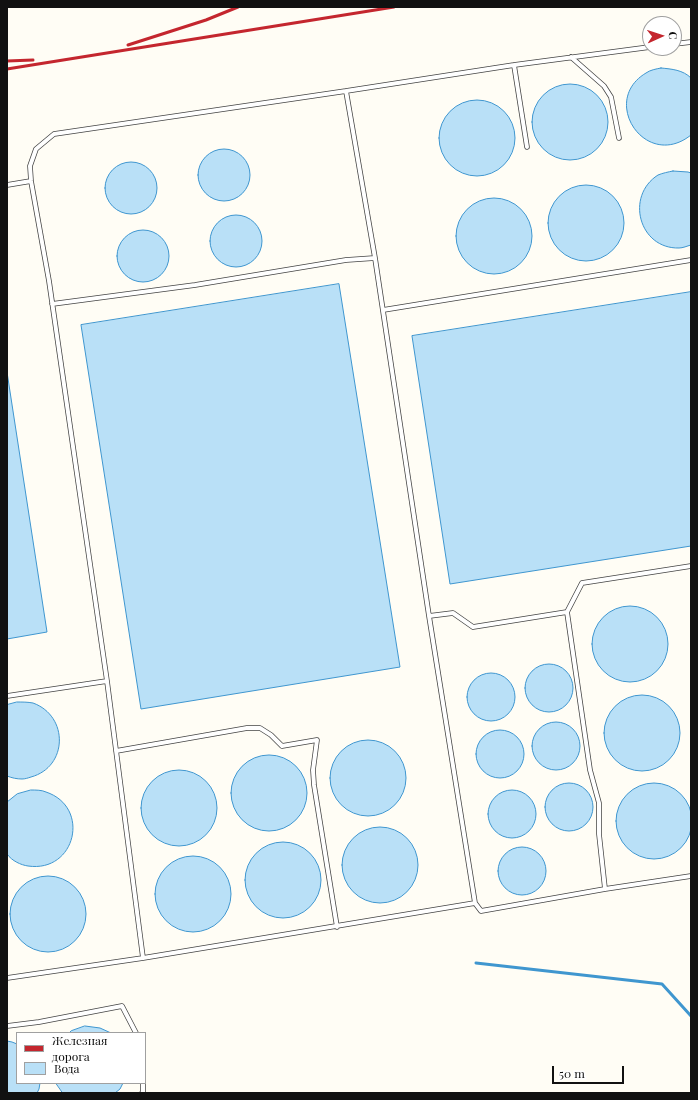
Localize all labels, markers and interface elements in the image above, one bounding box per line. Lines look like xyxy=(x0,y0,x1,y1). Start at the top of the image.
north arrow xyxy=(642,16,682,56)
text: С xyxy=(666,31,681,40)
legend xyxy=(16,1032,146,1084)
text: Железная дорога xyxy=(52,1032,107,1064)
scale bar xyxy=(554,1058,626,1084)
text: Вода xyxy=(54,1060,80,1076)
text: 50 m xyxy=(559,1065,585,1081)

